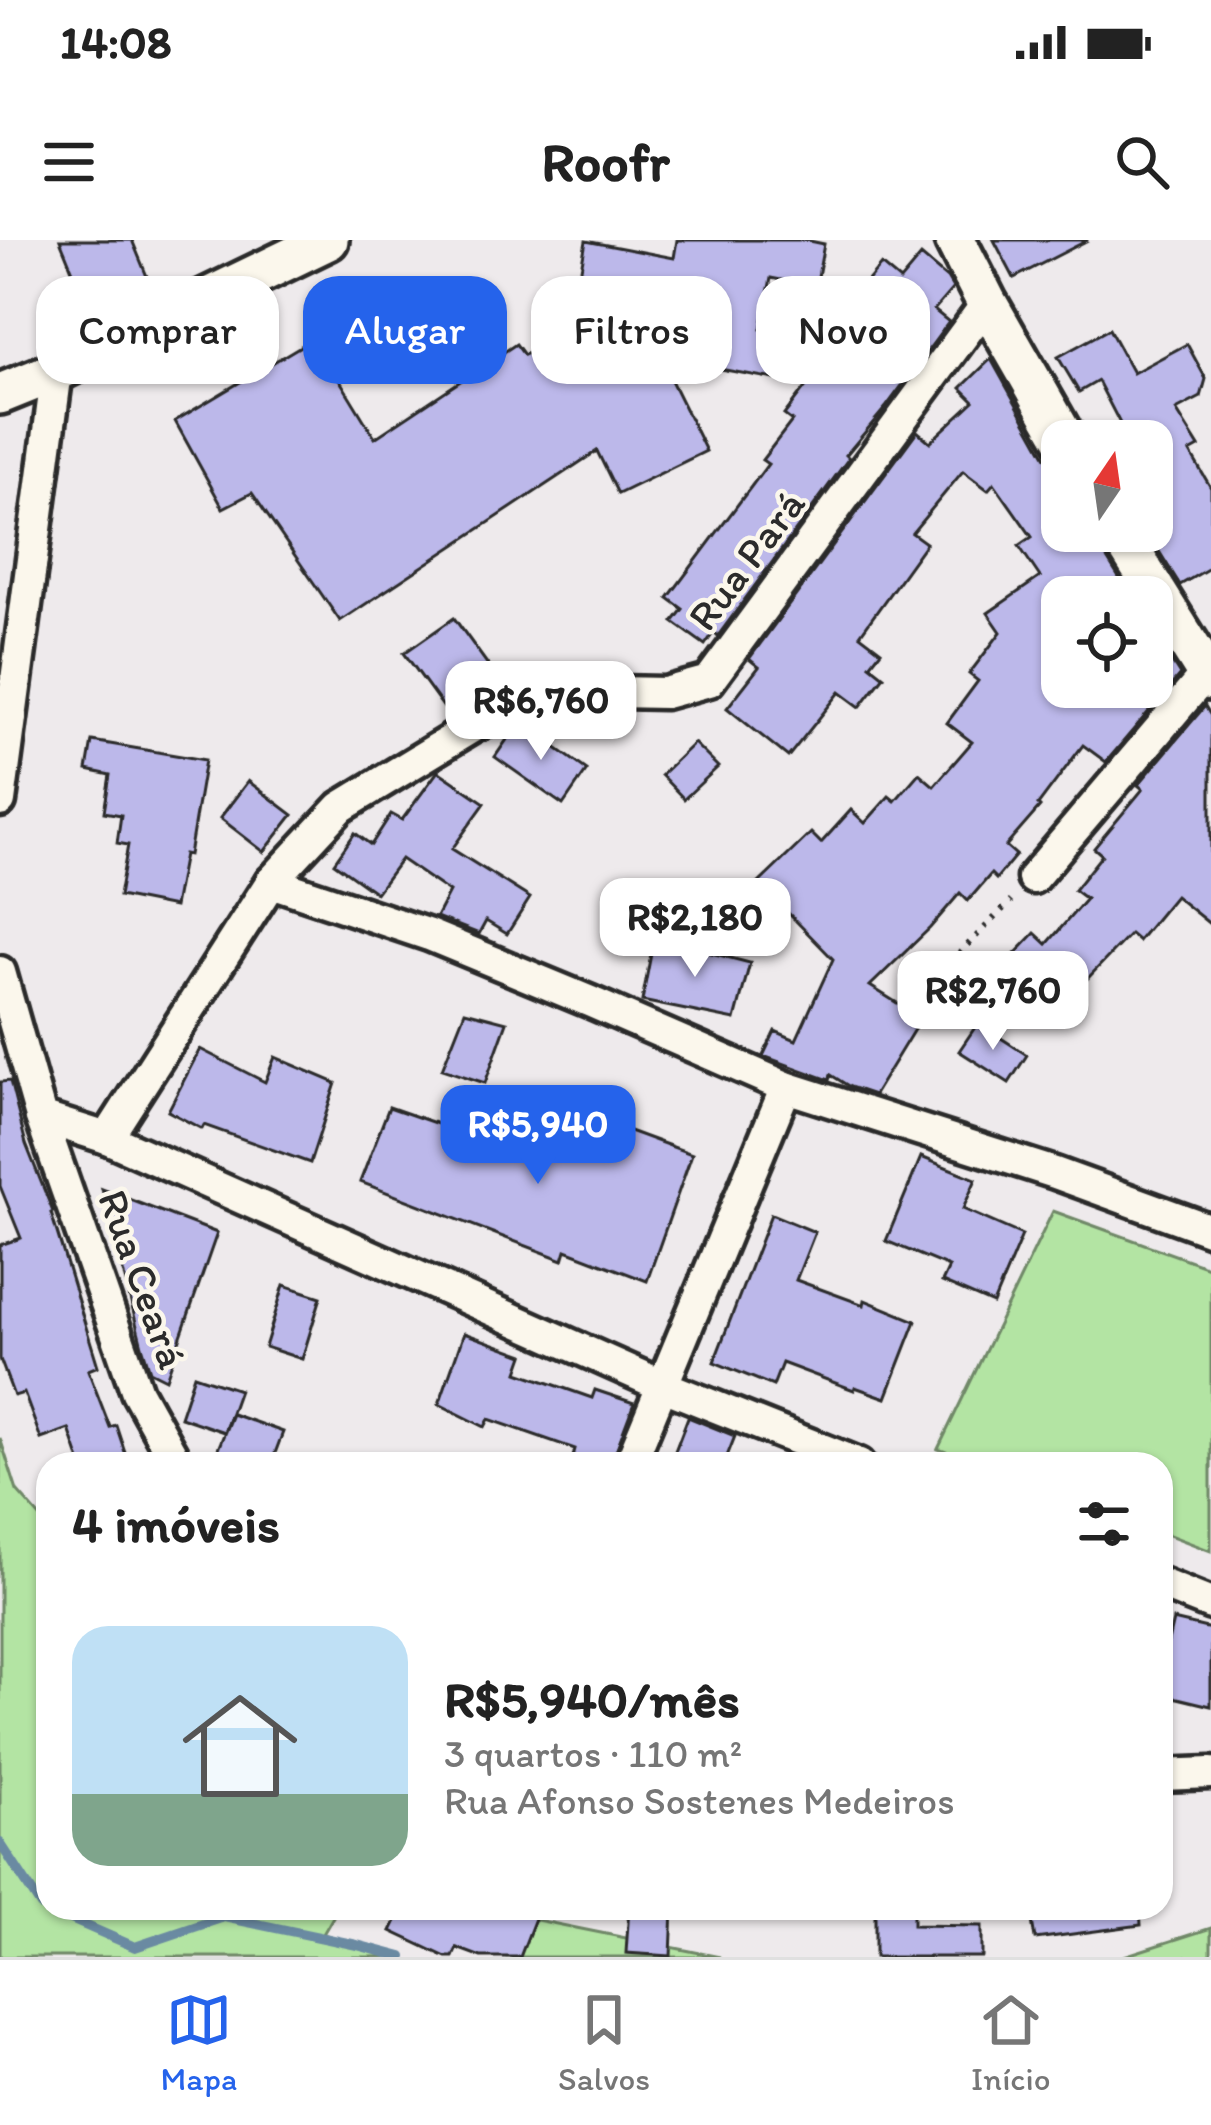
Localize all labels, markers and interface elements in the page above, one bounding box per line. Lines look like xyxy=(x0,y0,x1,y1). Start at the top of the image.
text: 14:08 xyxy=(60,15,171,69)
icon: menu xyxy=(36,129,102,195)
icon: search xyxy=(1109,129,1175,195)
text: Roofr xyxy=(541,130,670,195)
chip: Comprar xyxy=(36,276,279,384)
chip: Alugar xyxy=(303,276,507,384)
chip: Filtros xyxy=(531,276,732,384)
chip: Novo xyxy=(756,276,930,384)
north arrow xyxy=(1041,420,1173,552)
map controls xyxy=(1041,420,1173,708)
street label: Rua Pará xyxy=(677,479,815,640)
button: locate xyxy=(1041,576,1173,708)
pin: R$6,760 xyxy=(430,661,652,763)
text: R$6,760 xyxy=(472,676,610,723)
pin: R$2,180 xyxy=(584,878,806,980)
text: R$2,180 xyxy=(627,893,763,940)
pin: R$2,760 xyxy=(882,951,1104,1053)
text: R$2,760 xyxy=(924,966,1062,1013)
pin: R$5,940 xyxy=(427,1085,649,1187)
text: R$5,940 xyxy=(468,1100,608,1147)
street label: Rua Ceará xyxy=(87,1183,199,1375)
icon: filters xyxy=(1071,1491,1137,1557)
text: 4 imóveis xyxy=(72,1494,280,1555)
text: R$5,940/mês xyxy=(444,1669,740,1730)
icon: home xyxy=(168,1674,312,1818)
text: 3 quartos · 110 m² xyxy=(444,1730,742,1777)
text: Rua Afonso Sostenes Medeiros xyxy=(444,1777,955,1824)
tab: Mapa xyxy=(160,1987,237,2098)
tab: Salvos xyxy=(558,1987,650,2098)
tab: Início xyxy=(971,1987,1051,2098)

